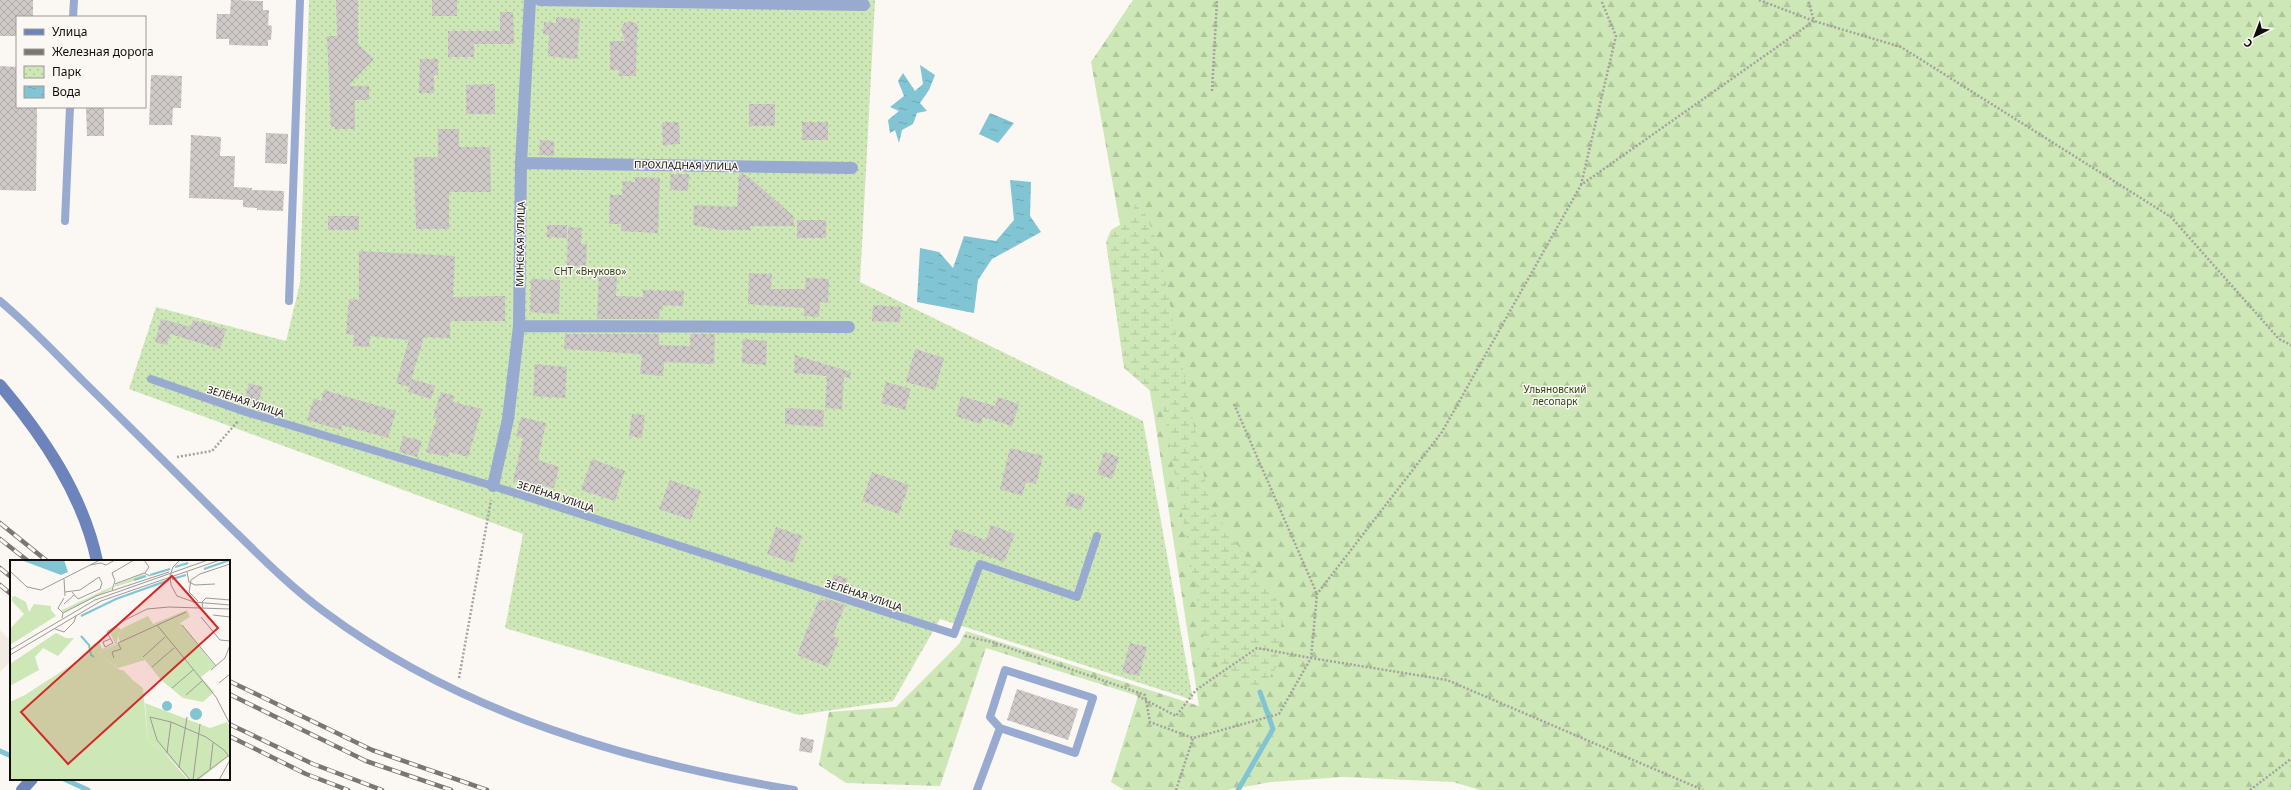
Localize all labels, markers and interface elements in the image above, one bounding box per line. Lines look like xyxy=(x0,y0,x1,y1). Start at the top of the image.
legend xyxy=(16,16,146,108)
north arrow xyxy=(2235,16,2275,56)
text: Улица xyxy=(52,23,87,40)
text: С xyxy=(2240,36,2256,52)
text: Железная дорога xyxy=(52,43,154,60)
text: Парк xyxy=(52,63,82,80)
text: Вода xyxy=(52,83,81,100)
street label: ПРОХЛАДНАЯ УЛИЦА xyxy=(634,157,739,173)
street label: МИНСКАЯ УЛИЦА xyxy=(512,200,528,287)
park label: СНТ «Внуково» xyxy=(554,264,626,278)
street label: ЗЕЛЁНАЯ УЛИЦА xyxy=(206,382,287,420)
park label: Ульяновский лесопарк xyxy=(1524,382,1586,408)
street label: ЗЕЛЁНАЯ УЛИЦА xyxy=(516,477,597,515)
inset map xyxy=(10,560,230,780)
street label: ЗЕЛЁНАЯ УЛИЦА xyxy=(824,576,905,614)

